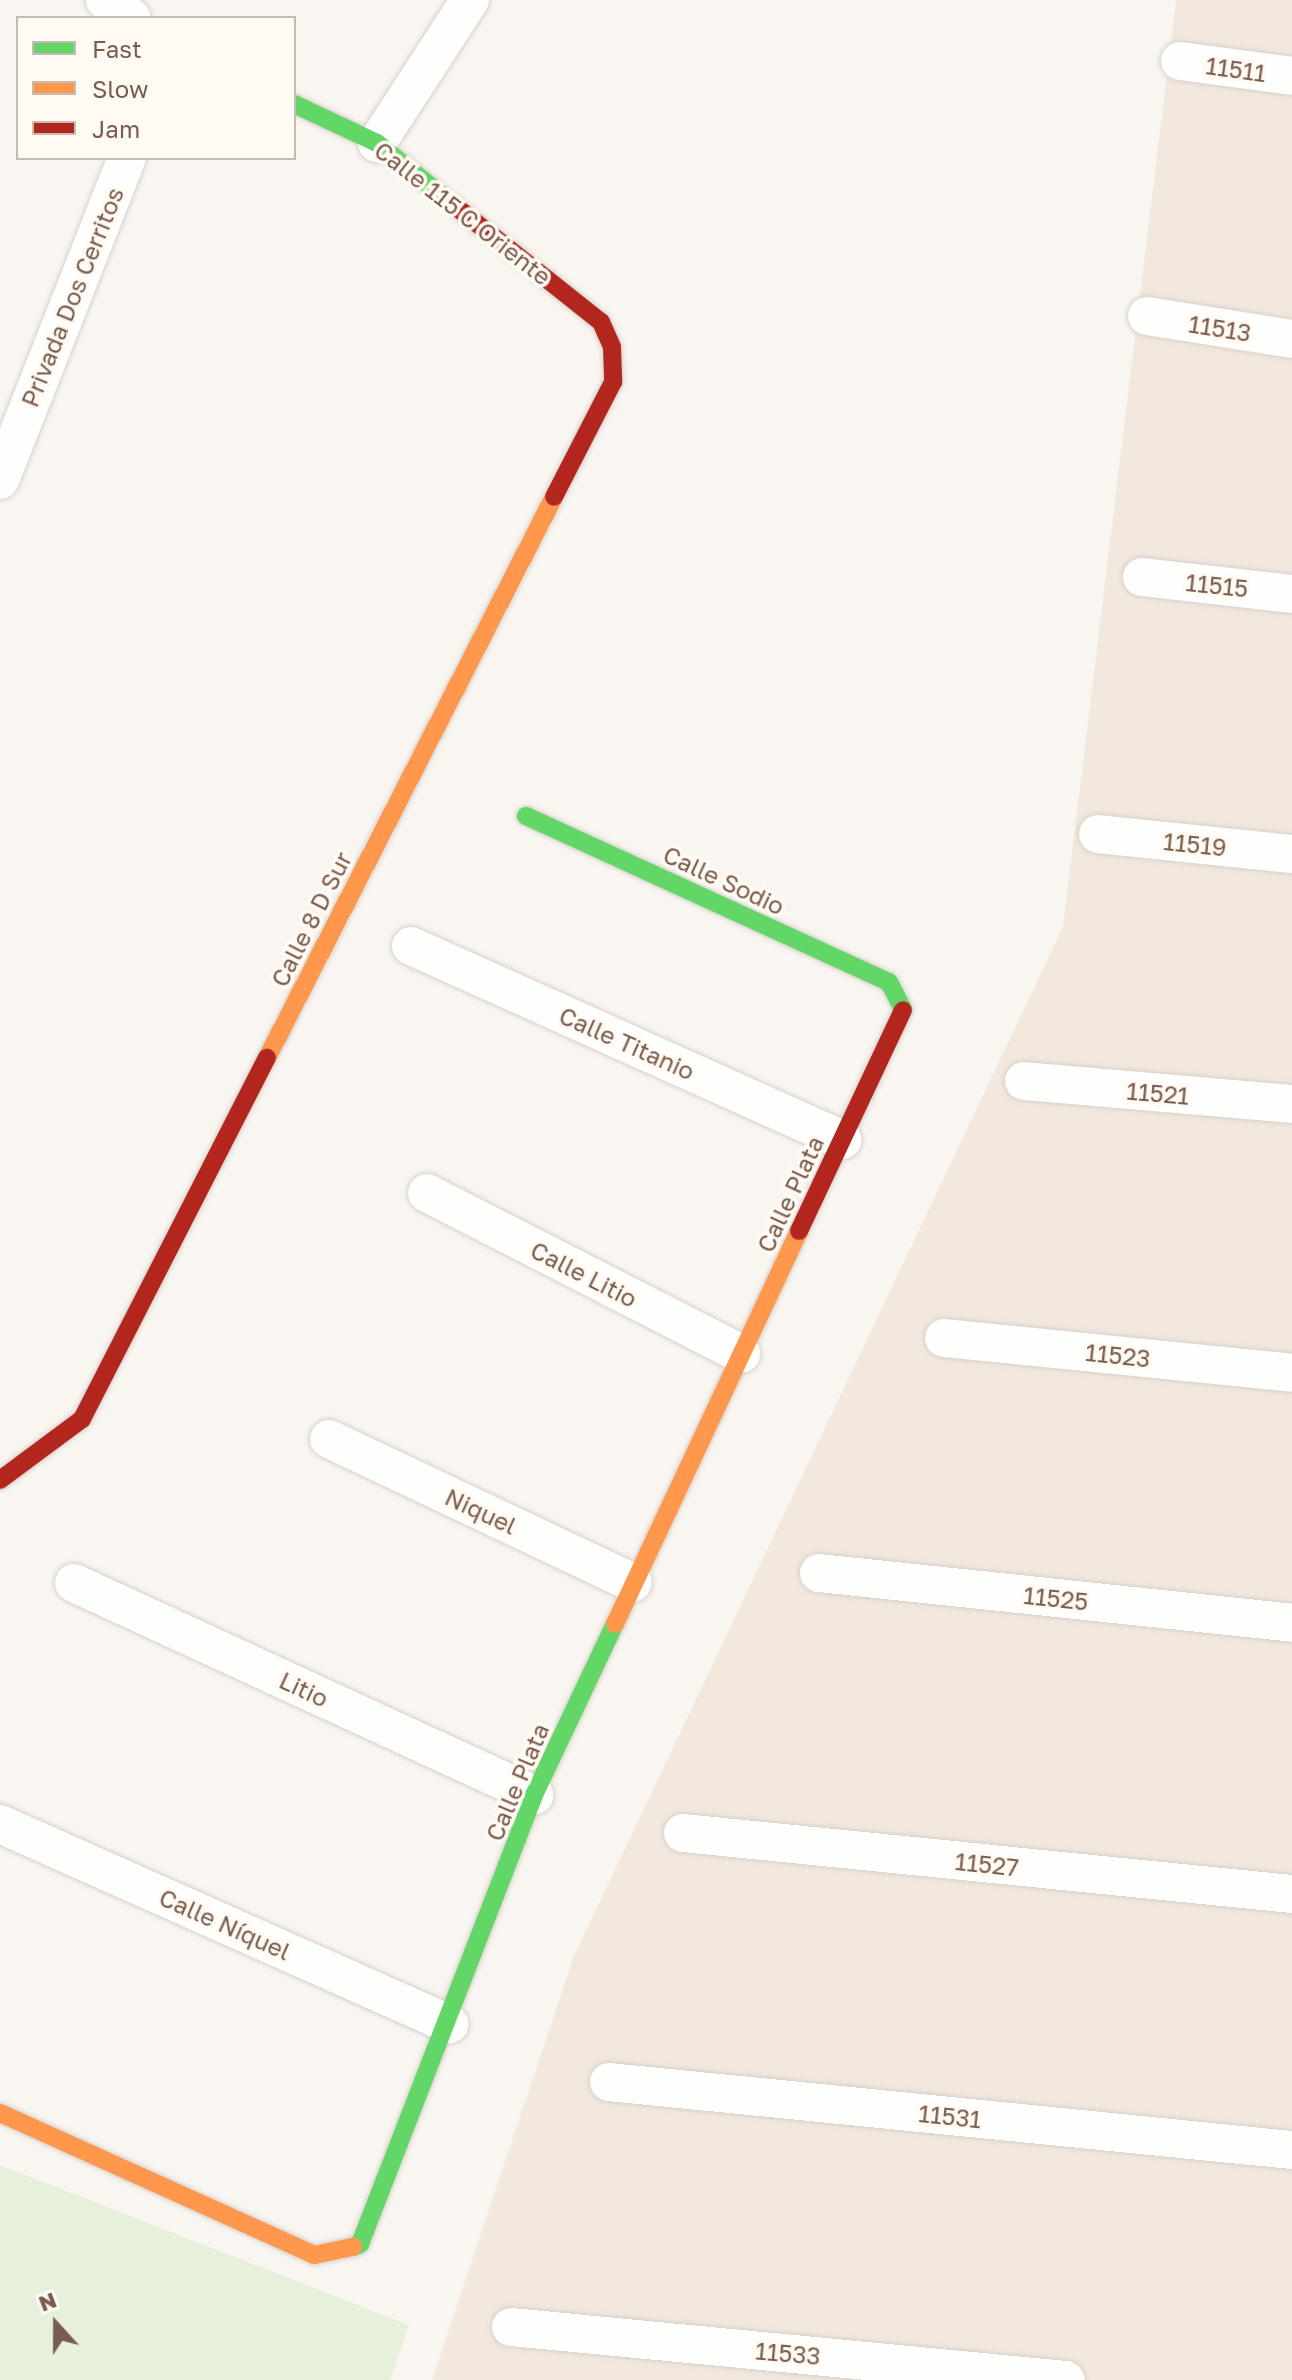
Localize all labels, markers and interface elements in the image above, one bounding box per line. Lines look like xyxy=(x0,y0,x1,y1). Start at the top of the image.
legend xyxy=(16,16,296,160)
text: Fast xyxy=(92,34,142,63)
street label: 11511 xyxy=(1204,51,1268,87)
text: Slow xyxy=(92,74,148,103)
text: Jam xyxy=(92,114,140,143)
street label: Calle 115 C Oriente xyxy=(369,135,557,291)
street label: Privada Dos Cerritos xyxy=(15,183,129,411)
street label: 11513 xyxy=(1187,309,1253,347)
street label: 11515 xyxy=(1184,567,1250,603)
street label: 11519 xyxy=(1162,826,1228,862)
street label: Calle Sodio xyxy=(659,839,789,921)
street label: Calle 8 D Sur xyxy=(265,847,357,991)
street label: Calle Titanio xyxy=(555,1000,699,1086)
street label: 11521 xyxy=(1125,1076,1191,1110)
street label: Calle Plata xyxy=(751,1131,829,1257)
street label: Calle Litio xyxy=(526,1235,642,1313)
street label: 11523 xyxy=(1084,1337,1152,1373)
street label: Niquel xyxy=(441,1482,521,1540)
street label: 11525 xyxy=(1022,1580,1090,1616)
street label: Litio xyxy=(275,1665,333,1713)
street label: Calle Plata xyxy=(479,1719,555,1845)
street label: 11527 xyxy=(954,1846,1020,1882)
street label: Calle Níquel xyxy=(155,1882,295,1966)
street label: 11531 xyxy=(917,2098,983,2134)
north arrow xyxy=(16,2284,96,2364)
text: N xyxy=(35,2286,60,2317)
street label: 11533 xyxy=(754,2336,822,2370)

